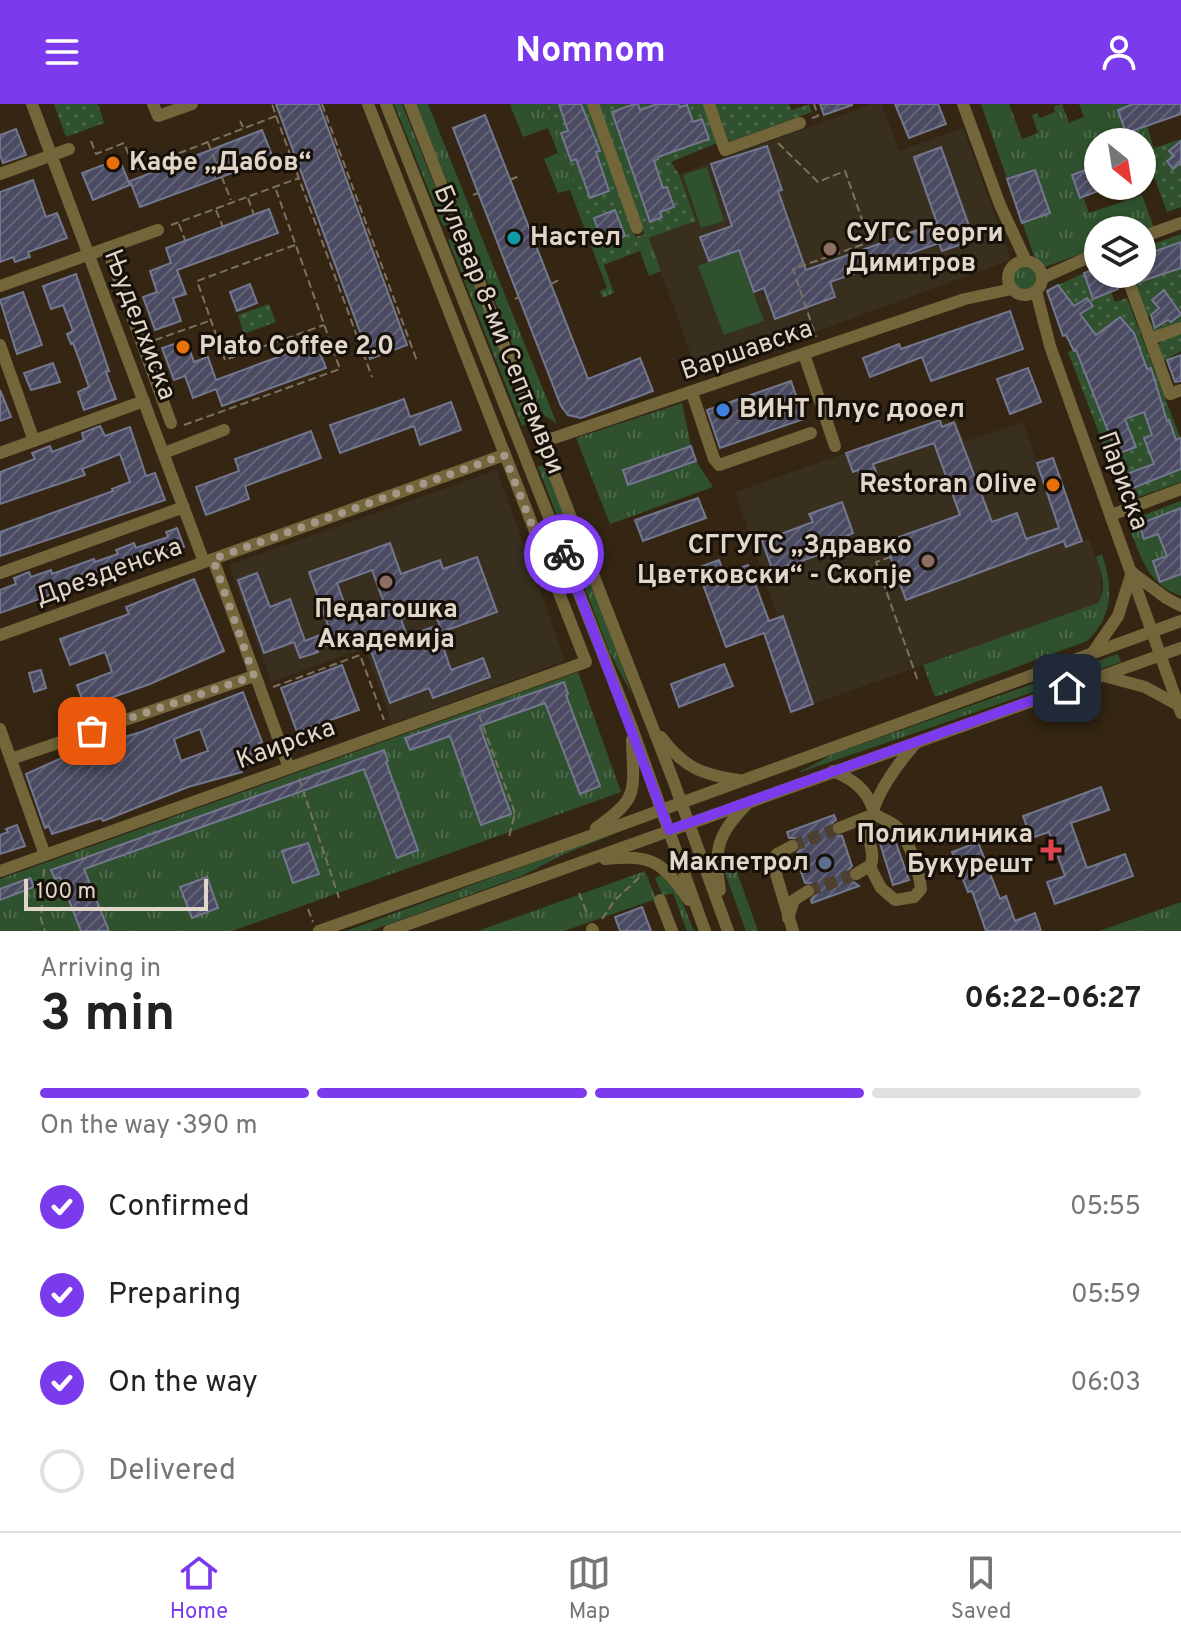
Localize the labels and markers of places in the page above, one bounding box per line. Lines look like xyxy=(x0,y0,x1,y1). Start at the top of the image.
place label: Кафе „Дабов“ xyxy=(129,147,311,180)
marker: Кафе „Дабов“ xyxy=(104,154,122,172)
place label: СУГС Георги Димитров xyxy=(846,218,1004,281)
place label: Настел xyxy=(530,222,621,255)
marker: Настел xyxy=(505,229,523,247)
marker: СУГС Георги Димитров xyxy=(821,240,839,258)
place label: Plato Coffee 2.0 xyxy=(199,331,394,364)
marker: Plato Coffee 2.0 xyxy=(174,338,192,356)
place label: ВИНТ Плус дооел xyxy=(739,394,965,427)
marker: ВИНТ Плус дооел xyxy=(714,401,732,419)
place label: Restoran Olive xyxy=(859,469,1037,502)
marker: Restoran Olive xyxy=(1044,476,1062,494)
place label: СГГУГС „Здравко Цветковски“ - Скопје xyxy=(637,530,912,593)
marker: СГГУГС „Здравко Цветковски“ - Скопје xyxy=(919,552,937,570)
marker: Педагошка Академија xyxy=(377,573,395,591)
place label: Педагошка Академија xyxy=(314,594,458,657)
pin xyxy=(1033,654,1101,722)
pin xyxy=(58,697,126,765)
place label: Поликлиника Букурешт xyxy=(857,819,1033,882)
marker: Поликлиника Букурешт xyxy=(1040,839,1062,861)
place label: Макпетрол xyxy=(669,847,809,880)
marker: Макпетрол xyxy=(816,854,834,872)

